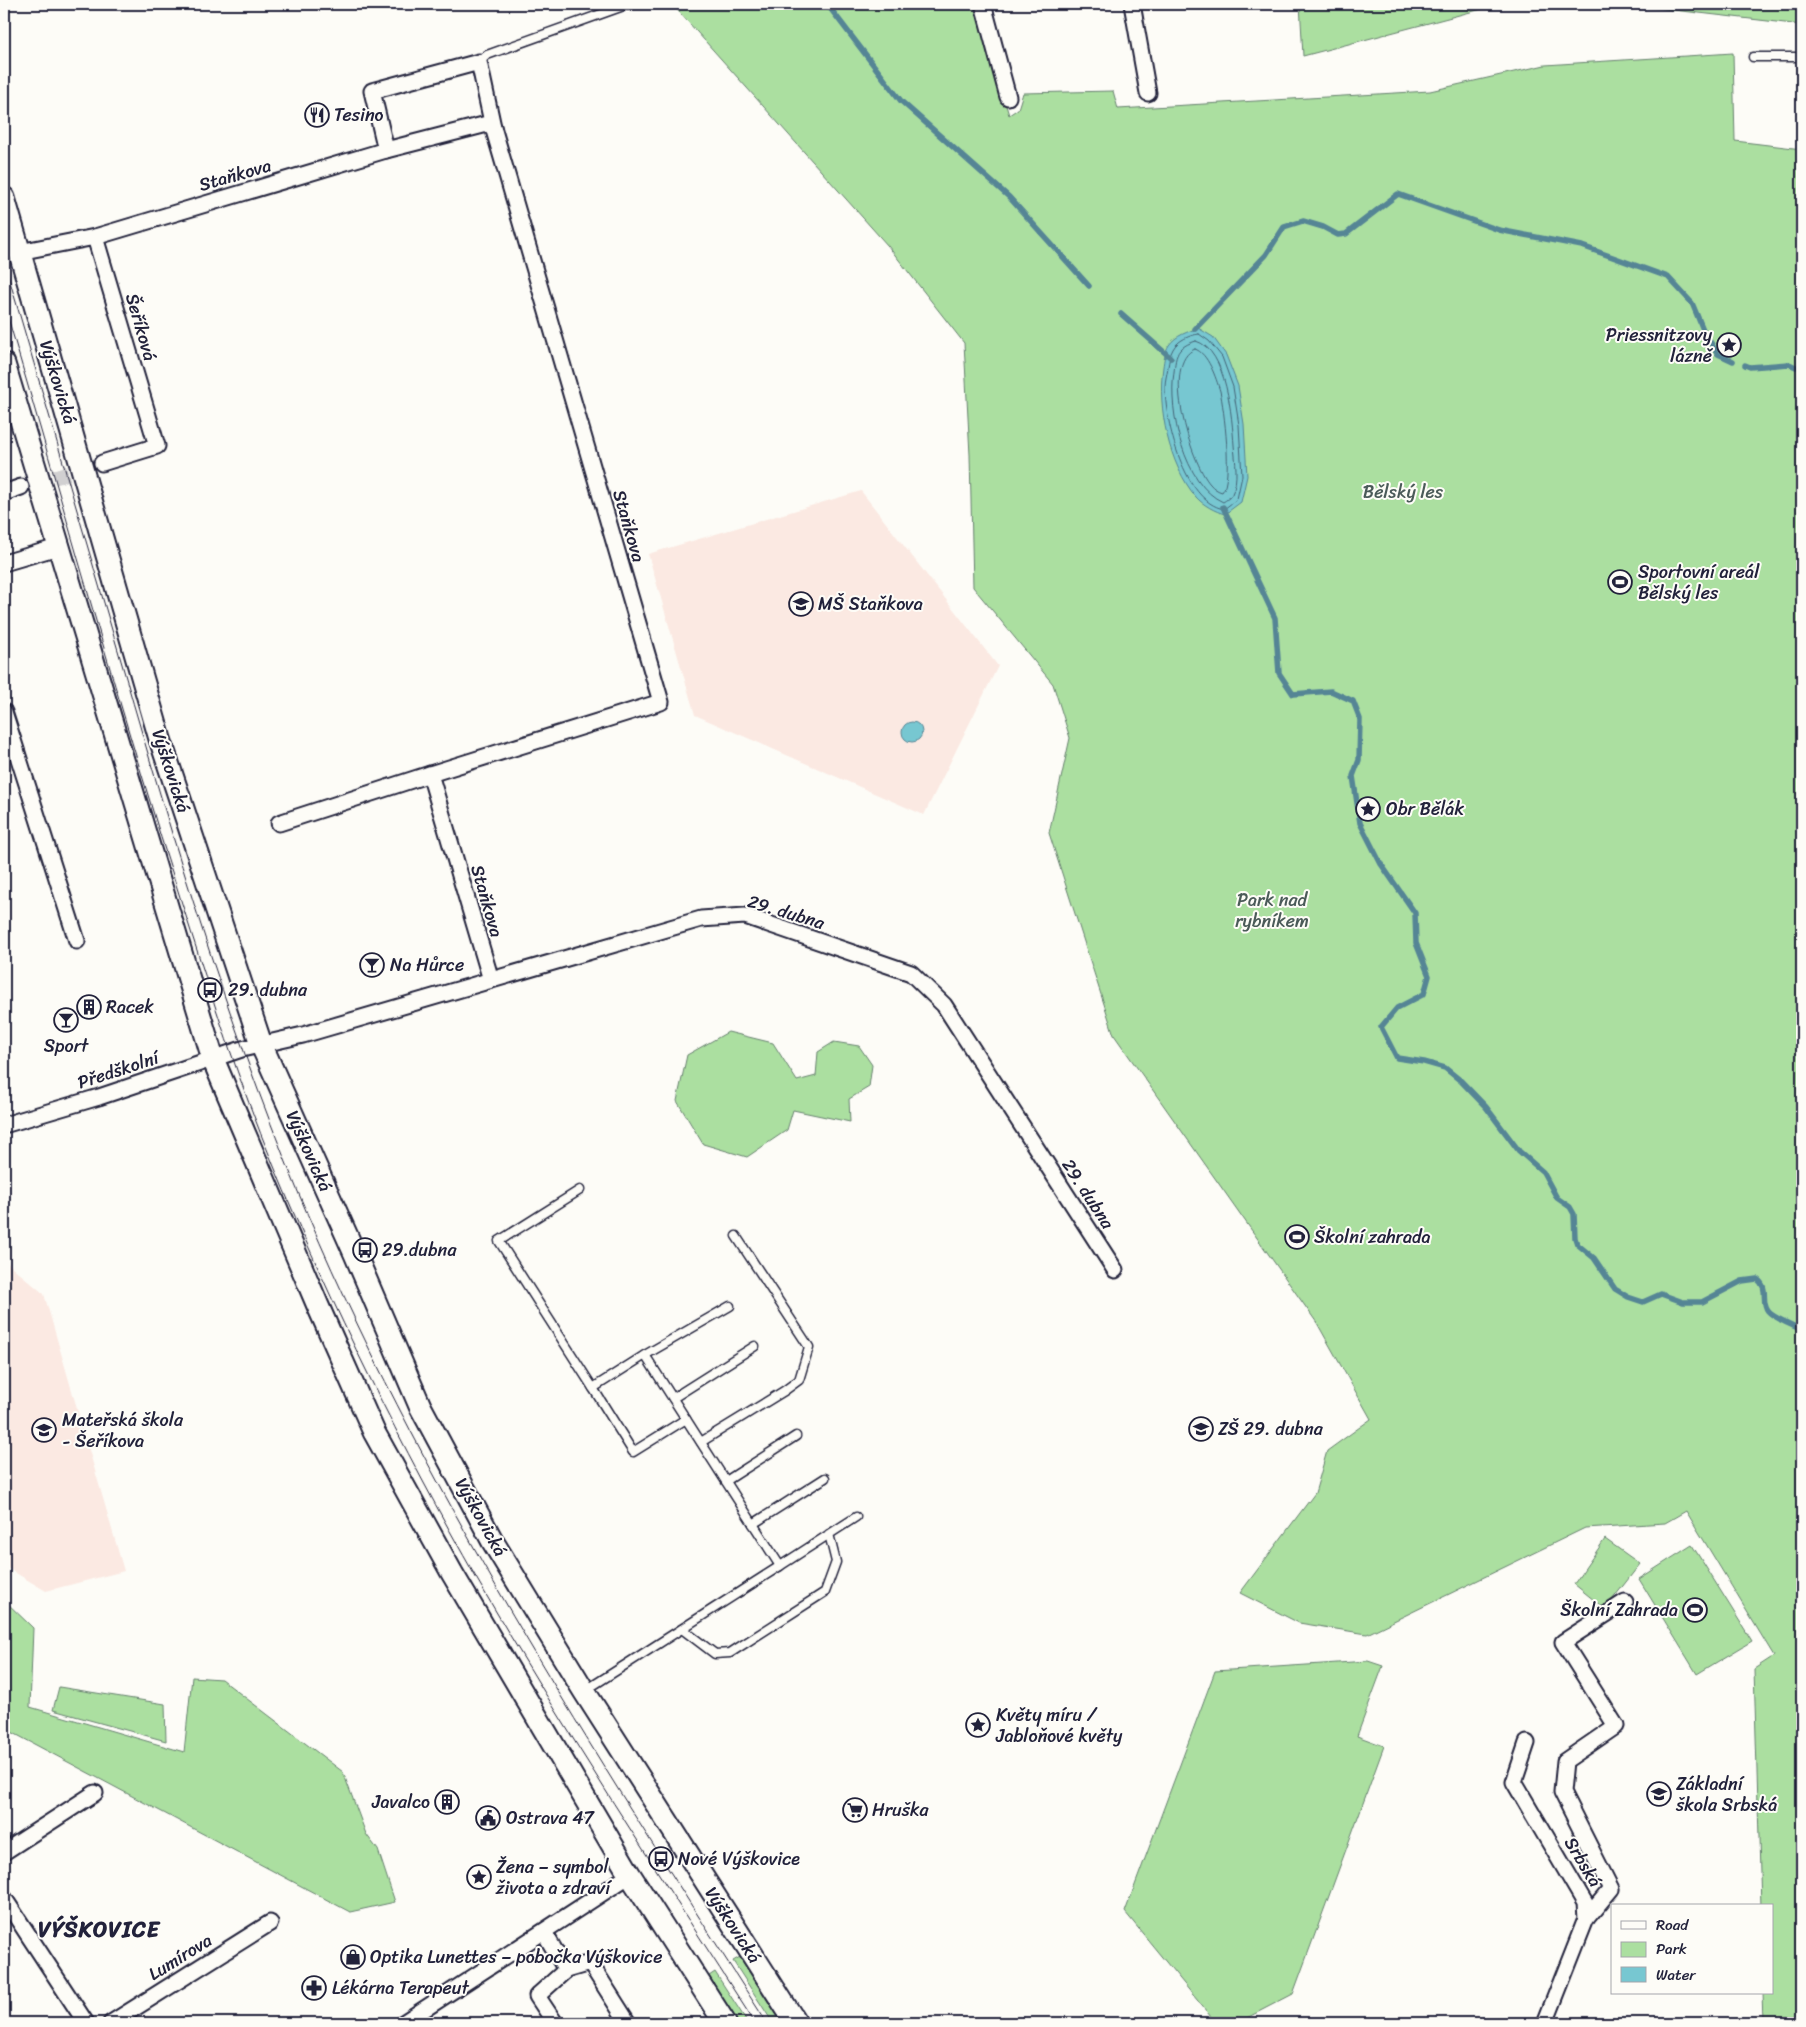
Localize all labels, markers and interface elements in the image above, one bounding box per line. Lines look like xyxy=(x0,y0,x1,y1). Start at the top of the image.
place label: Tesino xyxy=(334,99,384,131)
restaurant icon: Tesino xyxy=(304,102,330,128)
street label: Staňkova xyxy=(195,149,275,201)
street label: Šeříková xyxy=(116,289,166,365)
place label: Priessnitzovy lázně xyxy=(1606,319,1714,372)
place icon: Priessnitzovy lázně xyxy=(1716,332,1742,358)
street label: Výškovická xyxy=(30,336,86,428)
park label: Bělský les xyxy=(1363,476,1444,508)
street label: Staňkova xyxy=(603,486,655,566)
place label: Sportovní areál Bělský les xyxy=(1638,556,1760,609)
sports icon: Sportovní areál Bělský les xyxy=(1607,569,1633,595)
place label: MŠ Staňkova xyxy=(818,588,923,620)
school or university icon: MŠ Staňkova xyxy=(788,591,814,617)
street label: Výškovická xyxy=(142,725,200,817)
place label: Obr Bělák xyxy=(1386,793,1464,825)
place icon: Obr Bělák xyxy=(1355,796,1381,822)
street label: Staňkova xyxy=(461,861,513,941)
park label: Park nad rybníkem xyxy=(1235,884,1309,937)
street label: 29. dubna xyxy=(743,885,829,939)
place label: Na Hůrce xyxy=(390,949,464,981)
bar icon: Na Hůrce xyxy=(359,952,385,978)
place label: 29. dubna xyxy=(228,974,308,1006)
bus stop icon: 29. dubna xyxy=(197,977,223,1003)
place label: Racek xyxy=(106,991,154,1023)
building icon: Racek xyxy=(76,994,102,1020)
bar icon: Sport xyxy=(53,1007,79,1033)
place label: Sport xyxy=(44,1030,89,1062)
street label: Předškolní xyxy=(73,1041,165,1098)
street label: Výškovická xyxy=(277,1105,341,1197)
street label: 29. dubna xyxy=(1053,1152,1123,1237)
place label: Školní zahrada xyxy=(1314,1221,1431,1253)
sports icon: Školní zahrada xyxy=(1284,1224,1310,1250)
place label: 29.dubna xyxy=(382,1234,457,1266)
bus stop icon: 29.dubna xyxy=(352,1237,378,1263)
place label: Mateřská škola - Šeříkova xyxy=(62,1404,184,1457)
place label: ZŠ 29. dubna xyxy=(1218,1413,1324,1445)
school or university icon: ZŠ 29. dubna xyxy=(1188,1416,1214,1442)
school or university icon: Mateřská škola - Šeříkova xyxy=(31,1417,57,1443)
street label: Výškovická xyxy=(446,1471,516,1563)
place label: Školní Zahrada xyxy=(1560,1594,1678,1626)
sports icon: Školní Zahrada xyxy=(1682,1597,1708,1623)
place label: Květy míru / Jabloňové květy xyxy=(995,1699,1123,1752)
place icon: Květy míru / Jabloňové květy xyxy=(965,1712,991,1738)
place label: Základní škola Srbská xyxy=(1675,1768,1777,1821)
school or university icon: Základní škola Srbská xyxy=(1646,1781,1672,1807)
place label: Javalco xyxy=(371,1786,430,1818)
building icon: Javalco xyxy=(434,1789,460,1815)
place label: Hruška xyxy=(872,1794,930,1826)
supermarket icon: Hruška xyxy=(842,1797,868,1823)
place label: Ostrava 47 xyxy=(506,1802,596,1834)
public building icon: Ostrava 47 xyxy=(475,1805,501,1831)
street label: Srbská xyxy=(1555,1830,1611,1894)
place label: Nové Výškovice xyxy=(678,1843,800,1875)
bus stop icon: Nové Výškovice xyxy=(648,1846,674,1872)
place label: Žena – symbol života a zdraví xyxy=(495,1851,612,1904)
place icon: Žena – symbol života a zdraví xyxy=(466,1864,492,1890)
street label: Výškovická xyxy=(696,1880,770,1970)
legend xyxy=(1611,1904,1774,1994)
district label: VÝŠKOVICE xyxy=(38,1910,161,1949)
text: Road xyxy=(1656,1912,1689,1938)
street label: Lumírova xyxy=(142,1925,218,1989)
text: Park xyxy=(1656,1936,1687,1962)
place label: Optika Lunettes – pobočka Výškovice xyxy=(370,1941,663,1973)
shop icon: Optika Lunettes – pobočka Výškovice xyxy=(340,1944,366,1970)
text: Water xyxy=(1656,1962,1696,1988)
place label: Lékárna Terapeut xyxy=(332,1972,469,2004)
pharmacy icon: Lékárna Terapeut xyxy=(301,1975,327,2001)

